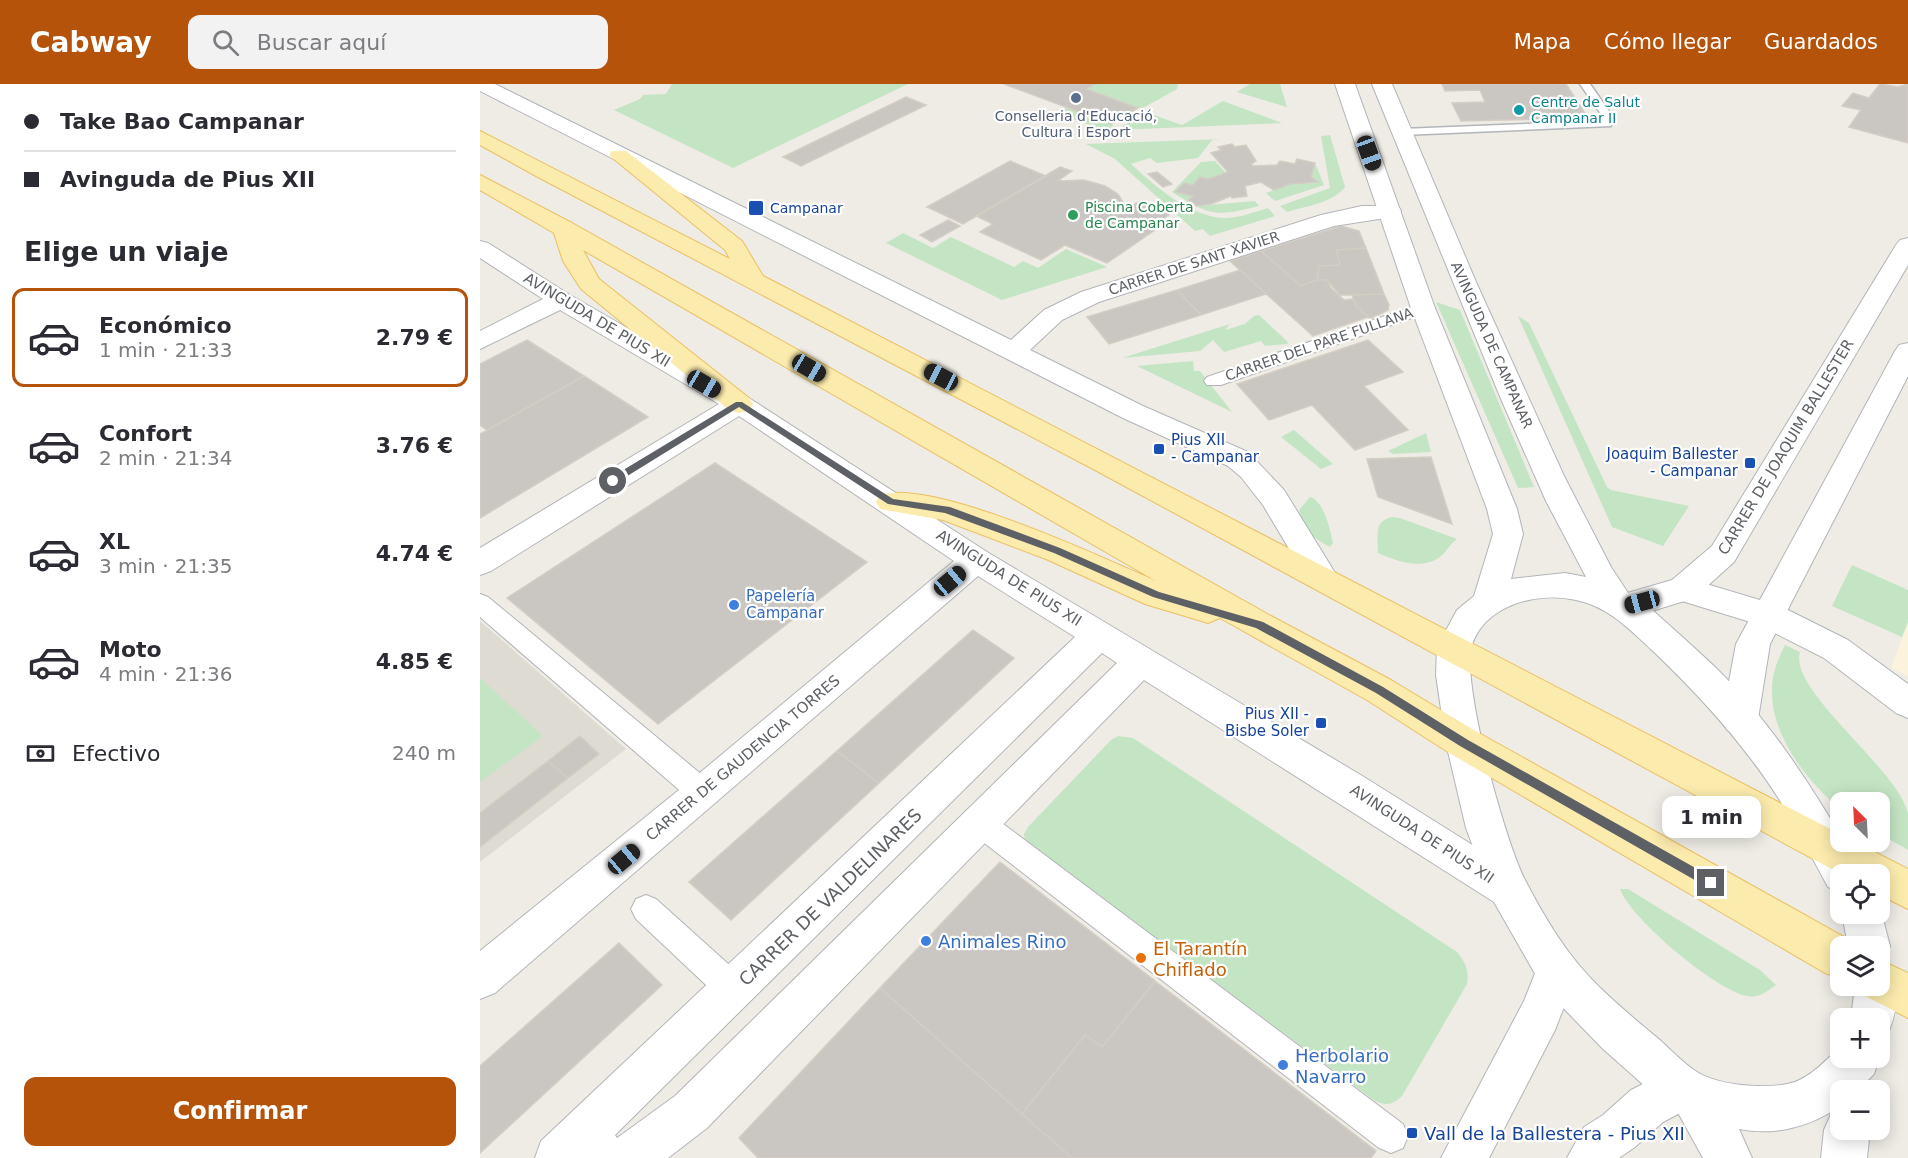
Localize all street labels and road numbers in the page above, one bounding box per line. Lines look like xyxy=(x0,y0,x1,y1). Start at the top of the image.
street label: CARRER DE SANT XAVIER xyxy=(1107,228,1282,298)
street label: AVINGUDA DE CAMPANAR xyxy=(1448,259,1536,431)
street label: AVINGUDA DE PIUS XII xyxy=(520,269,674,371)
street label: CARRER DEL PARE FULLANA xyxy=(1223,304,1415,384)
street label: CARRER DE JOAQUIM BALLESTER xyxy=(1714,336,1858,558)
street label: AVINGUDA DE PIUS XII xyxy=(933,526,1085,630)
street label: CARRER DE GAUDENCIA TORRES xyxy=(642,671,844,845)
street label: AVINGUDA DE PIUS XII xyxy=(1347,781,1497,887)
street label: CARRER DE VALDELINARES xyxy=(734,804,926,990)

